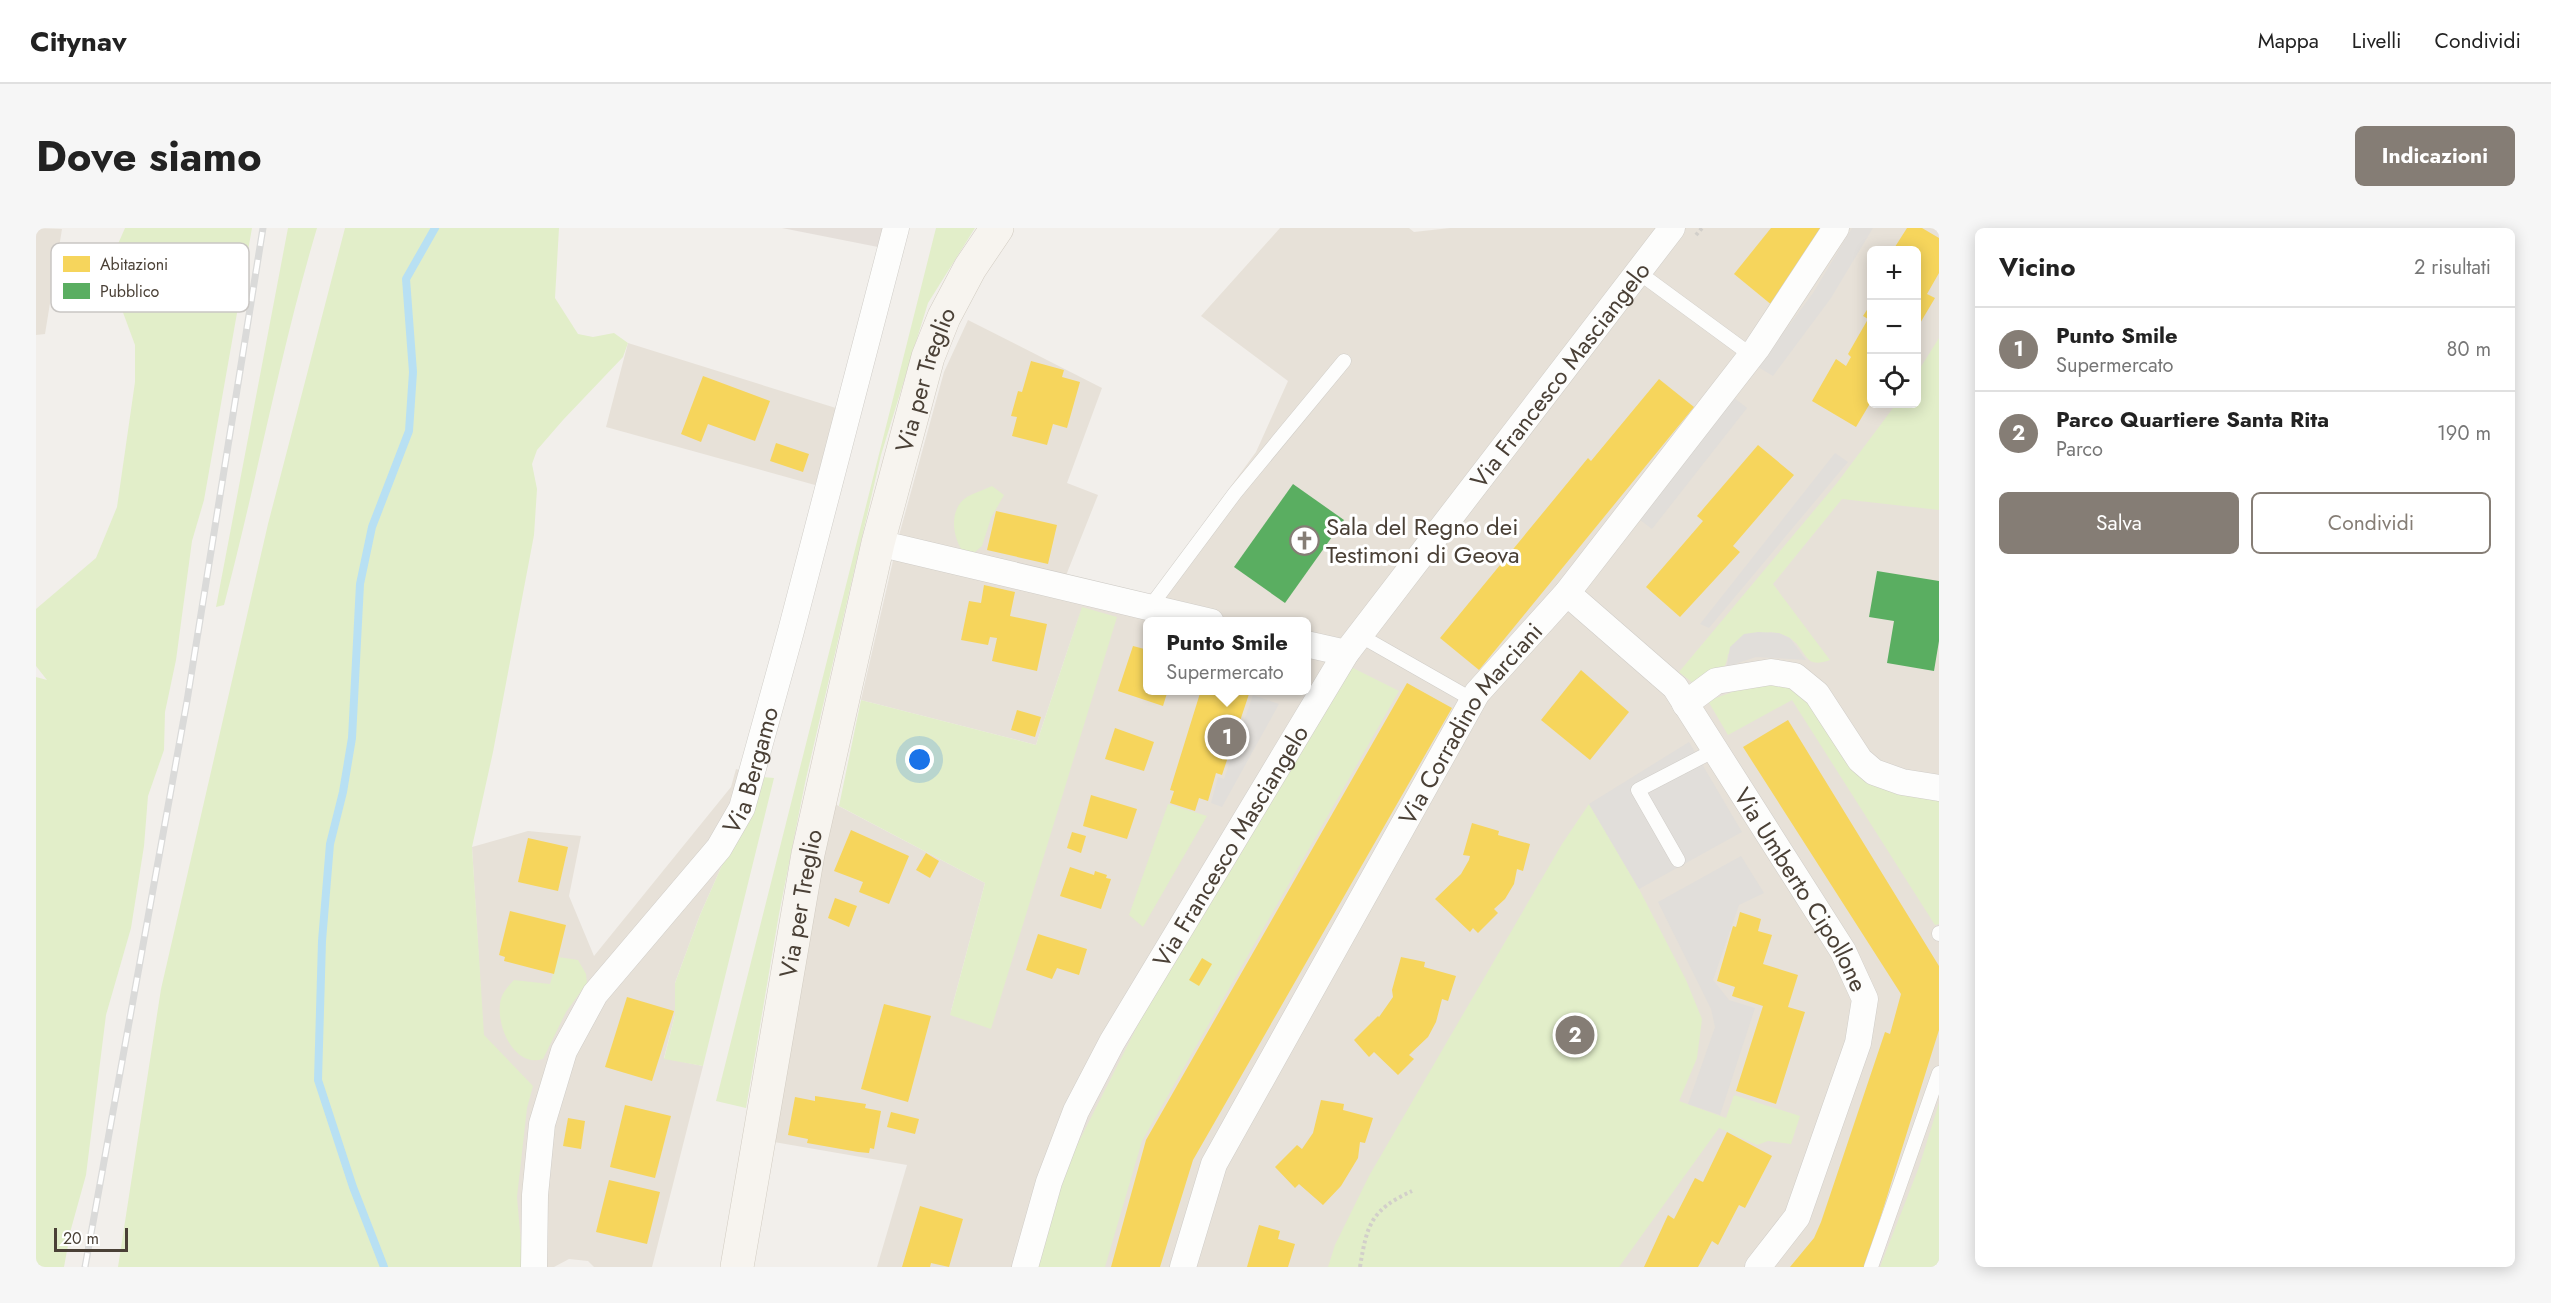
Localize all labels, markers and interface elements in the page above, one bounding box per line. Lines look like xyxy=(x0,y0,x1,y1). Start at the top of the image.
text: Citynav xyxy=(30,21,127,62)
text: Mappa xyxy=(2258,26,2319,56)
text: Livelli xyxy=(2352,26,2402,56)
text: Condividi xyxy=(2435,26,2521,56)
text: Dove siamo xyxy=(36,126,262,187)
button: Indicazioni xyxy=(2355,126,2515,186)
legend xyxy=(51,243,249,312)
map controls xyxy=(1867,246,1921,408)
button: + xyxy=(1867,246,1921,300)
text: Vicino xyxy=(1999,248,2076,286)
text: Abitazioni xyxy=(100,253,168,276)
text: 2 risultati xyxy=(2414,253,2491,282)
street label: Via Francesco Masciangelo xyxy=(1461,254,1658,495)
text: Pubblico xyxy=(100,280,160,303)
street label: Via per Treglio xyxy=(886,300,964,456)
button: − xyxy=(1867,300,1921,354)
text: Punto Smile xyxy=(2056,319,2178,351)
text: 1 xyxy=(2013,335,2024,364)
text: 80 m xyxy=(2446,335,2491,364)
text: Supermercato xyxy=(2056,351,2173,380)
button: locate xyxy=(1867,354,1921,408)
text: Parco Quartiere Santa Rita xyxy=(2056,403,2329,435)
text: 2 xyxy=(2012,419,2025,448)
text: 190 m xyxy=(2437,419,2491,448)
text: Parco xyxy=(2056,435,2103,464)
button: Salva xyxy=(1999,492,2239,554)
button: Condividi xyxy=(2251,492,2491,554)
place label: Sala del Regno dei Testimoni di Geova xyxy=(1326,509,1520,572)
church icon: Sala del Regno dei Testimoni di Geova xyxy=(1289,524,1321,556)
street label: Via Corradino Marciani xyxy=(1389,614,1550,831)
popup xyxy=(1143,617,1311,695)
text: Punto Smile xyxy=(1166,626,1288,658)
text: Supermercato xyxy=(1166,658,1284,687)
street label: Via Bergamo xyxy=(713,703,787,840)
pin: 1 xyxy=(1208,714,1246,760)
street label: Via Francesco Masciangelo xyxy=(1143,718,1316,974)
your location xyxy=(905,745,934,774)
street label: Via Umberto Cipollone xyxy=(1726,781,1877,997)
street label: Via per Treglio xyxy=(770,826,831,980)
pin: 2 xyxy=(1556,1012,1594,1058)
scale bar xyxy=(54,1225,128,1252)
text: 20 m xyxy=(63,1227,99,1250)

